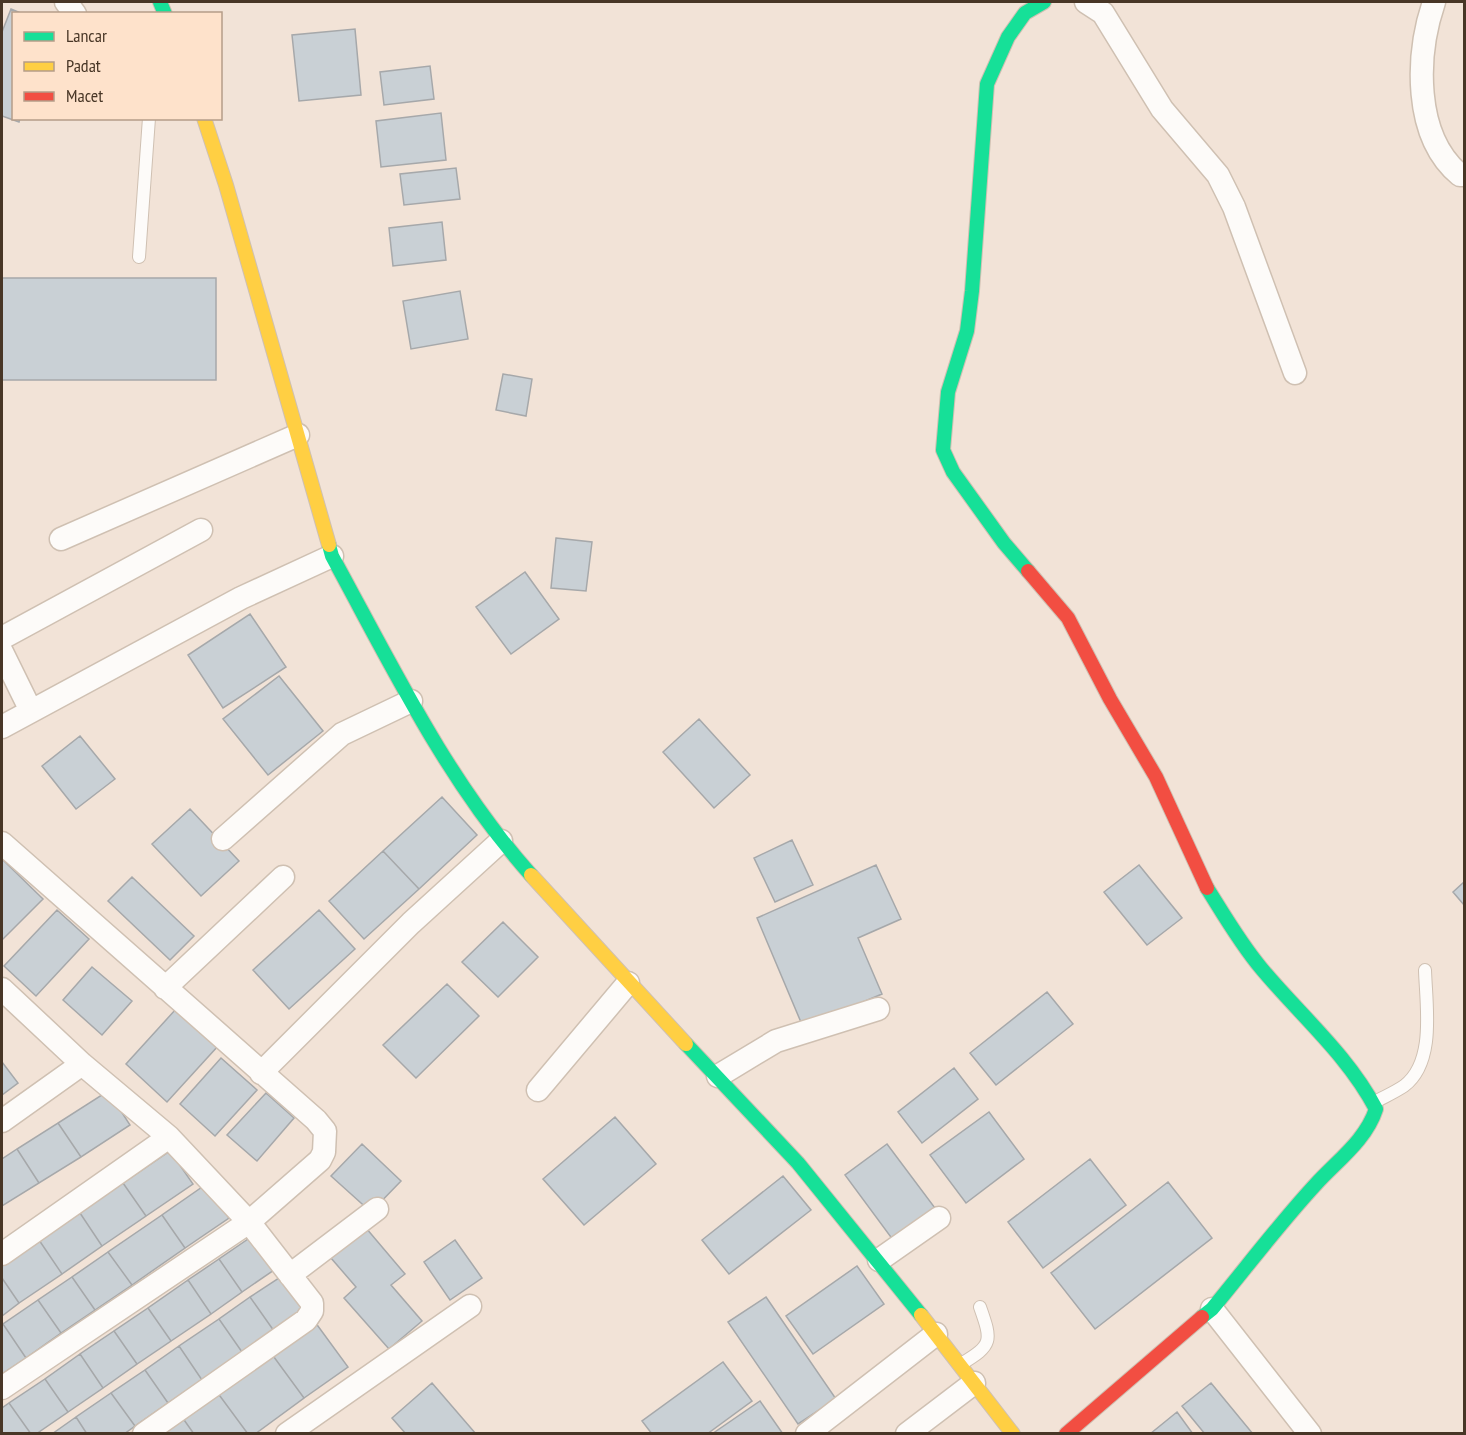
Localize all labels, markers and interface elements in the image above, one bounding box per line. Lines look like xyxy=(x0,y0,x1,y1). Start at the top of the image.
legend xyxy=(12,12,222,120)
text: Lancar xyxy=(66,24,107,47)
text: Padat xyxy=(66,54,101,77)
text: Macet xyxy=(66,84,103,107)

